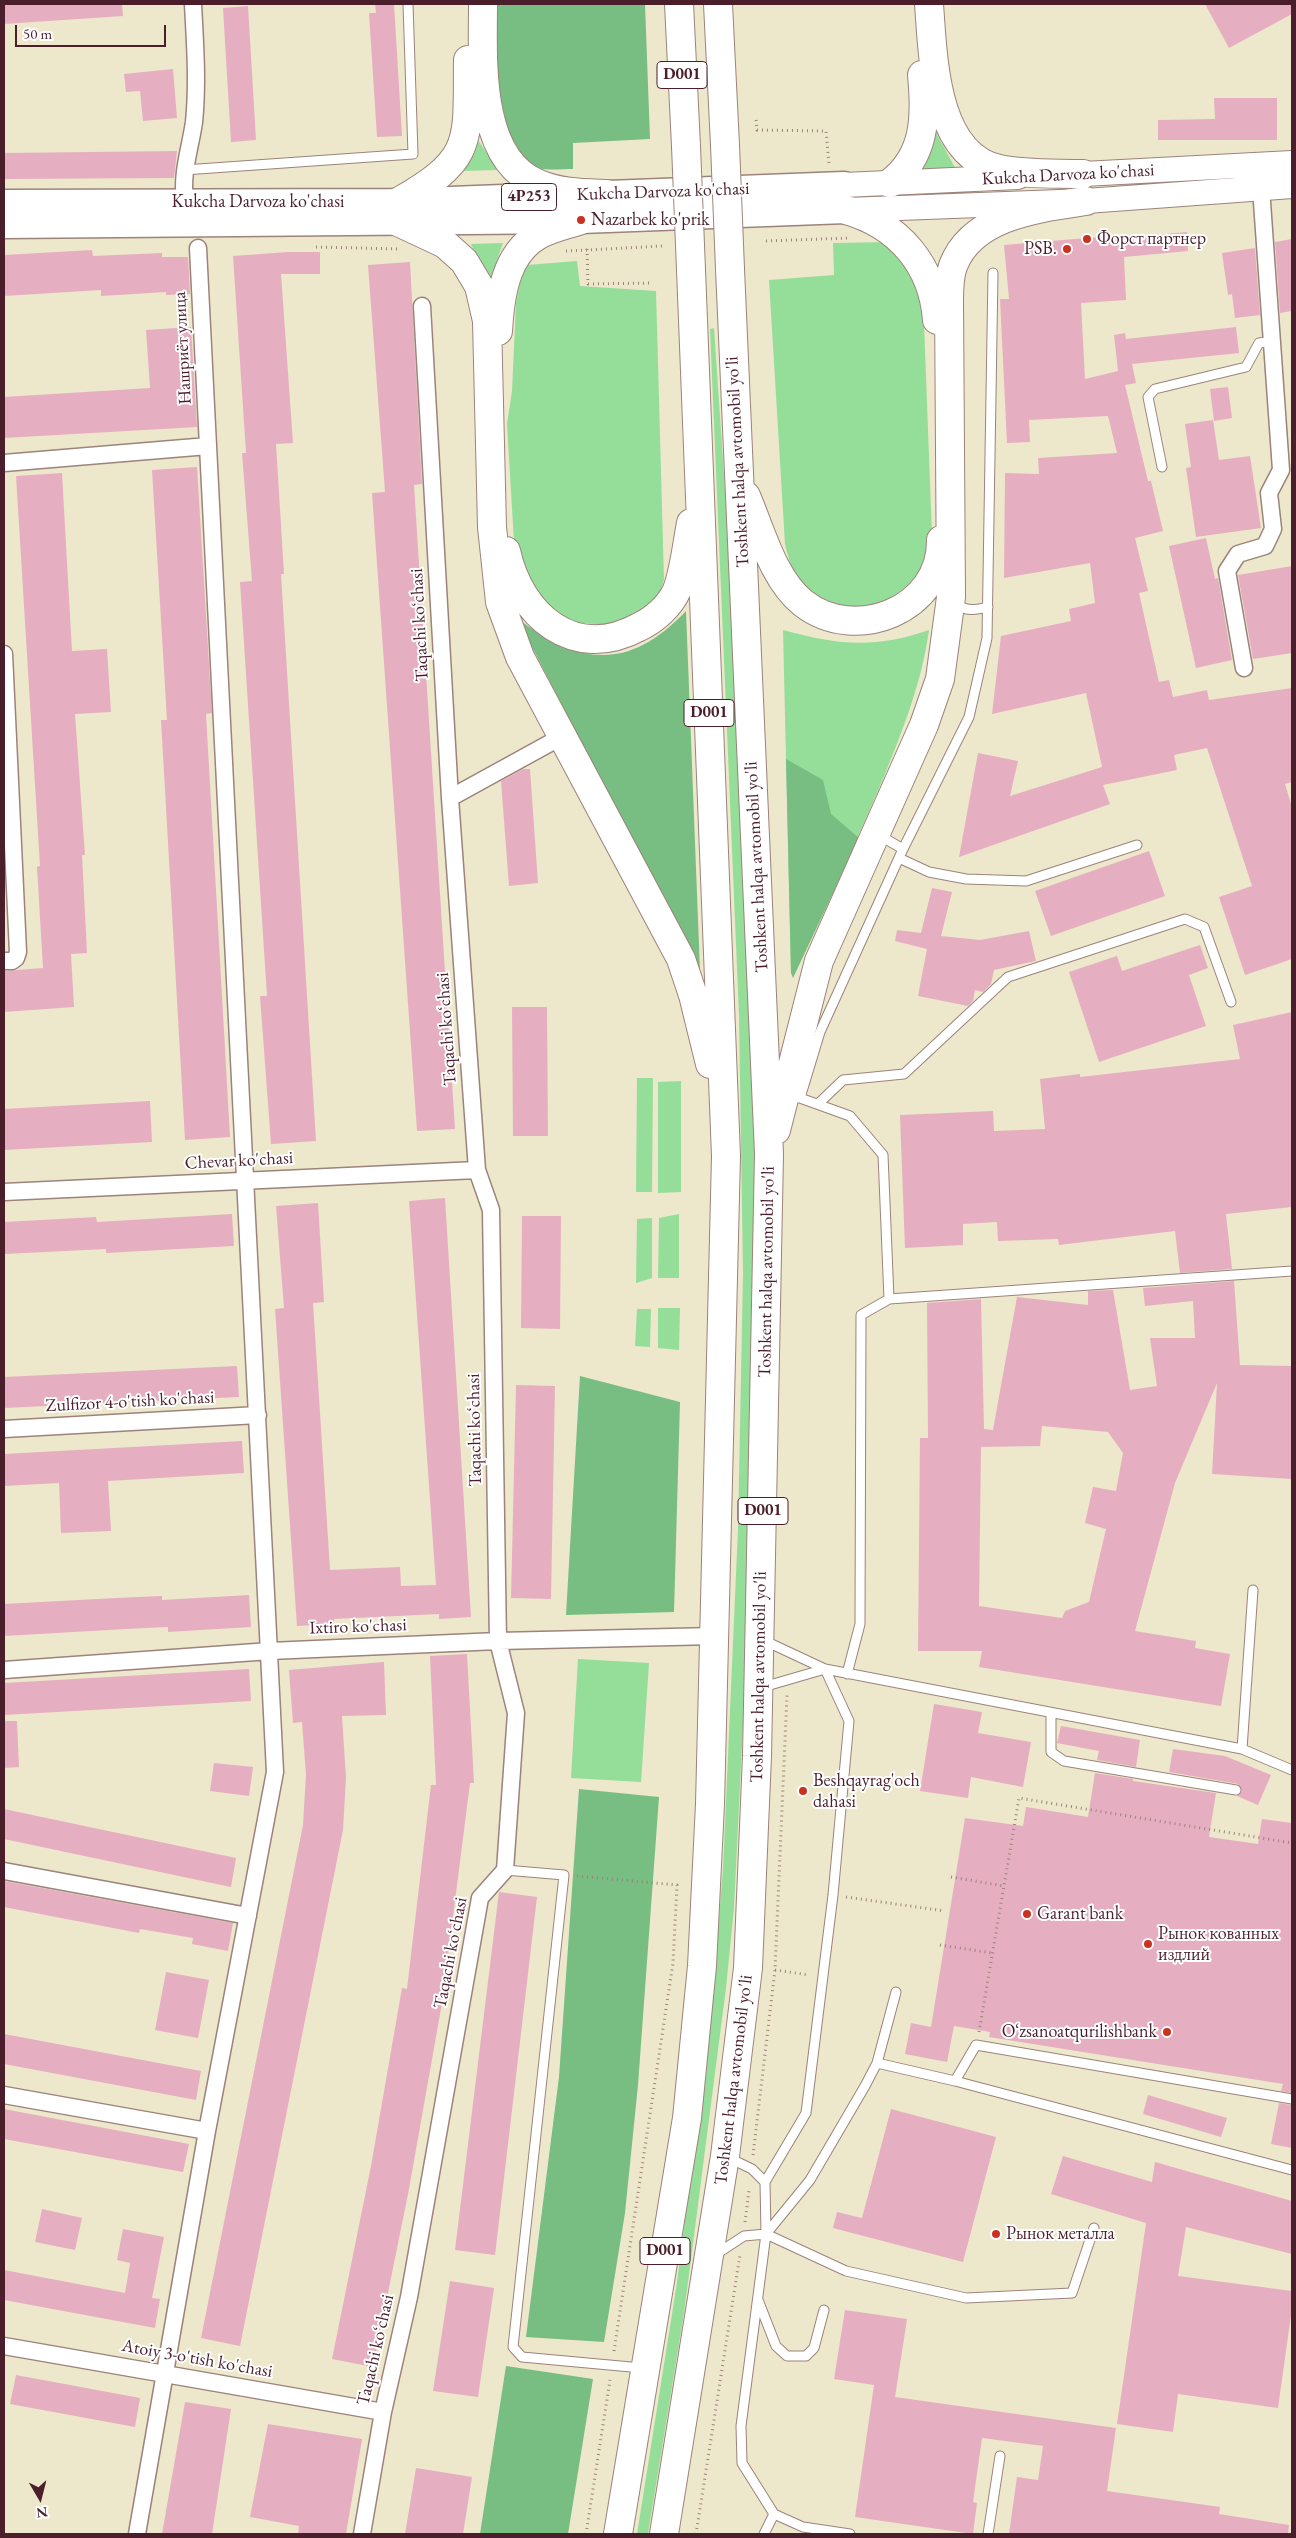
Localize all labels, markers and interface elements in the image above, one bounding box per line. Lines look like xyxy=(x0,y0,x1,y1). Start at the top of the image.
scale bar xyxy=(18,15,169,47)
text: 50 m xyxy=(23,24,52,43)
road number: D001 xyxy=(657,62,707,88)
street label: Kukcha Darvoza ko'chasi xyxy=(981,160,1155,190)
street label: Kukcha Darvoza ko'chasi xyxy=(576,178,750,206)
road number: 4Р253 xyxy=(502,183,556,210)
street label: Kukcha Darvoza ko'chasi xyxy=(172,191,344,213)
place label: Nazarbek ko'prik xyxy=(591,209,710,231)
marker: Nazarbek ko'prik xyxy=(575,214,587,226)
place label: Форст партнер xyxy=(1097,228,1206,250)
marker: Форст партнер xyxy=(1081,233,1093,245)
place label: PSB. xyxy=(1024,238,1057,260)
marker: PSB. xyxy=(1061,243,1073,255)
street label: Нашриёт улица xyxy=(169,291,197,405)
street label: Toshkent halqa avtomobil yo'li xyxy=(722,356,754,568)
street label: Taqachi koʻchasi xyxy=(406,568,434,682)
road number: D001 xyxy=(684,700,734,726)
street label: Toshkent halqa avtomobil yo'li xyxy=(741,761,773,973)
street label: Taqachi koʻchasi xyxy=(432,972,462,1086)
street label: Chevar ko'chasi xyxy=(184,1147,294,1175)
street label: Toshkent halqa avtomobil yo'li xyxy=(754,1166,780,1378)
street label: Taqachi koʻchasi xyxy=(463,1373,487,1487)
street label: Zulfizor 4-o'tish ko'chasi xyxy=(45,1387,215,1417)
road number: D001 xyxy=(738,1498,788,1524)
street label: Toshkent halqa avtomobil yo'li xyxy=(746,1571,772,1783)
street label: Ixtiro ko'chasi xyxy=(309,1615,407,1639)
place label: Beshqayrag'och dahasi xyxy=(813,1770,920,1812)
marker: Beshqayrag'och dahasi xyxy=(797,1785,809,1797)
street label: Taqachi koʻchasi xyxy=(430,1895,472,2011)
place label: Garant bank xyxy=(1037,1903,1123,1925)
marker: Garant bank xyxy=(1021,1908,1033,1920)
place label: Рынок кованных издлий xyxy=(1158,1923,1279,1966)
marker: Рынок кованных издлий xyxy=(1142,1938,1154,1950)
street label: Toshkent halqa avtomobil yo'li xyxy=(710,1974,758,2186)
place label: Oʻzsanoatqurilishbank xyxy=(1002,2021,1157,2043)
marker: Oʻzsanoatqurilishbank xyxy=(1161,2026,1173,2038)
place label: Рынок металла xyxy=(1006,2223,1115,2245)
marker: Рынок металла xyxy=(990,2228,1002,2240)
road number: D001 xyxy=(640,2238,690,2264)
street label: Taqachi koʻchasi xyxy=(353,2292,399,2408)
street label: Atoiy 3-o'tish ko'chasi xyxy=(120,2335,274,2383)
north arrow xyxy=(15,2473,65,2523)
text: N xyxy=(35,2503,49,2523)

